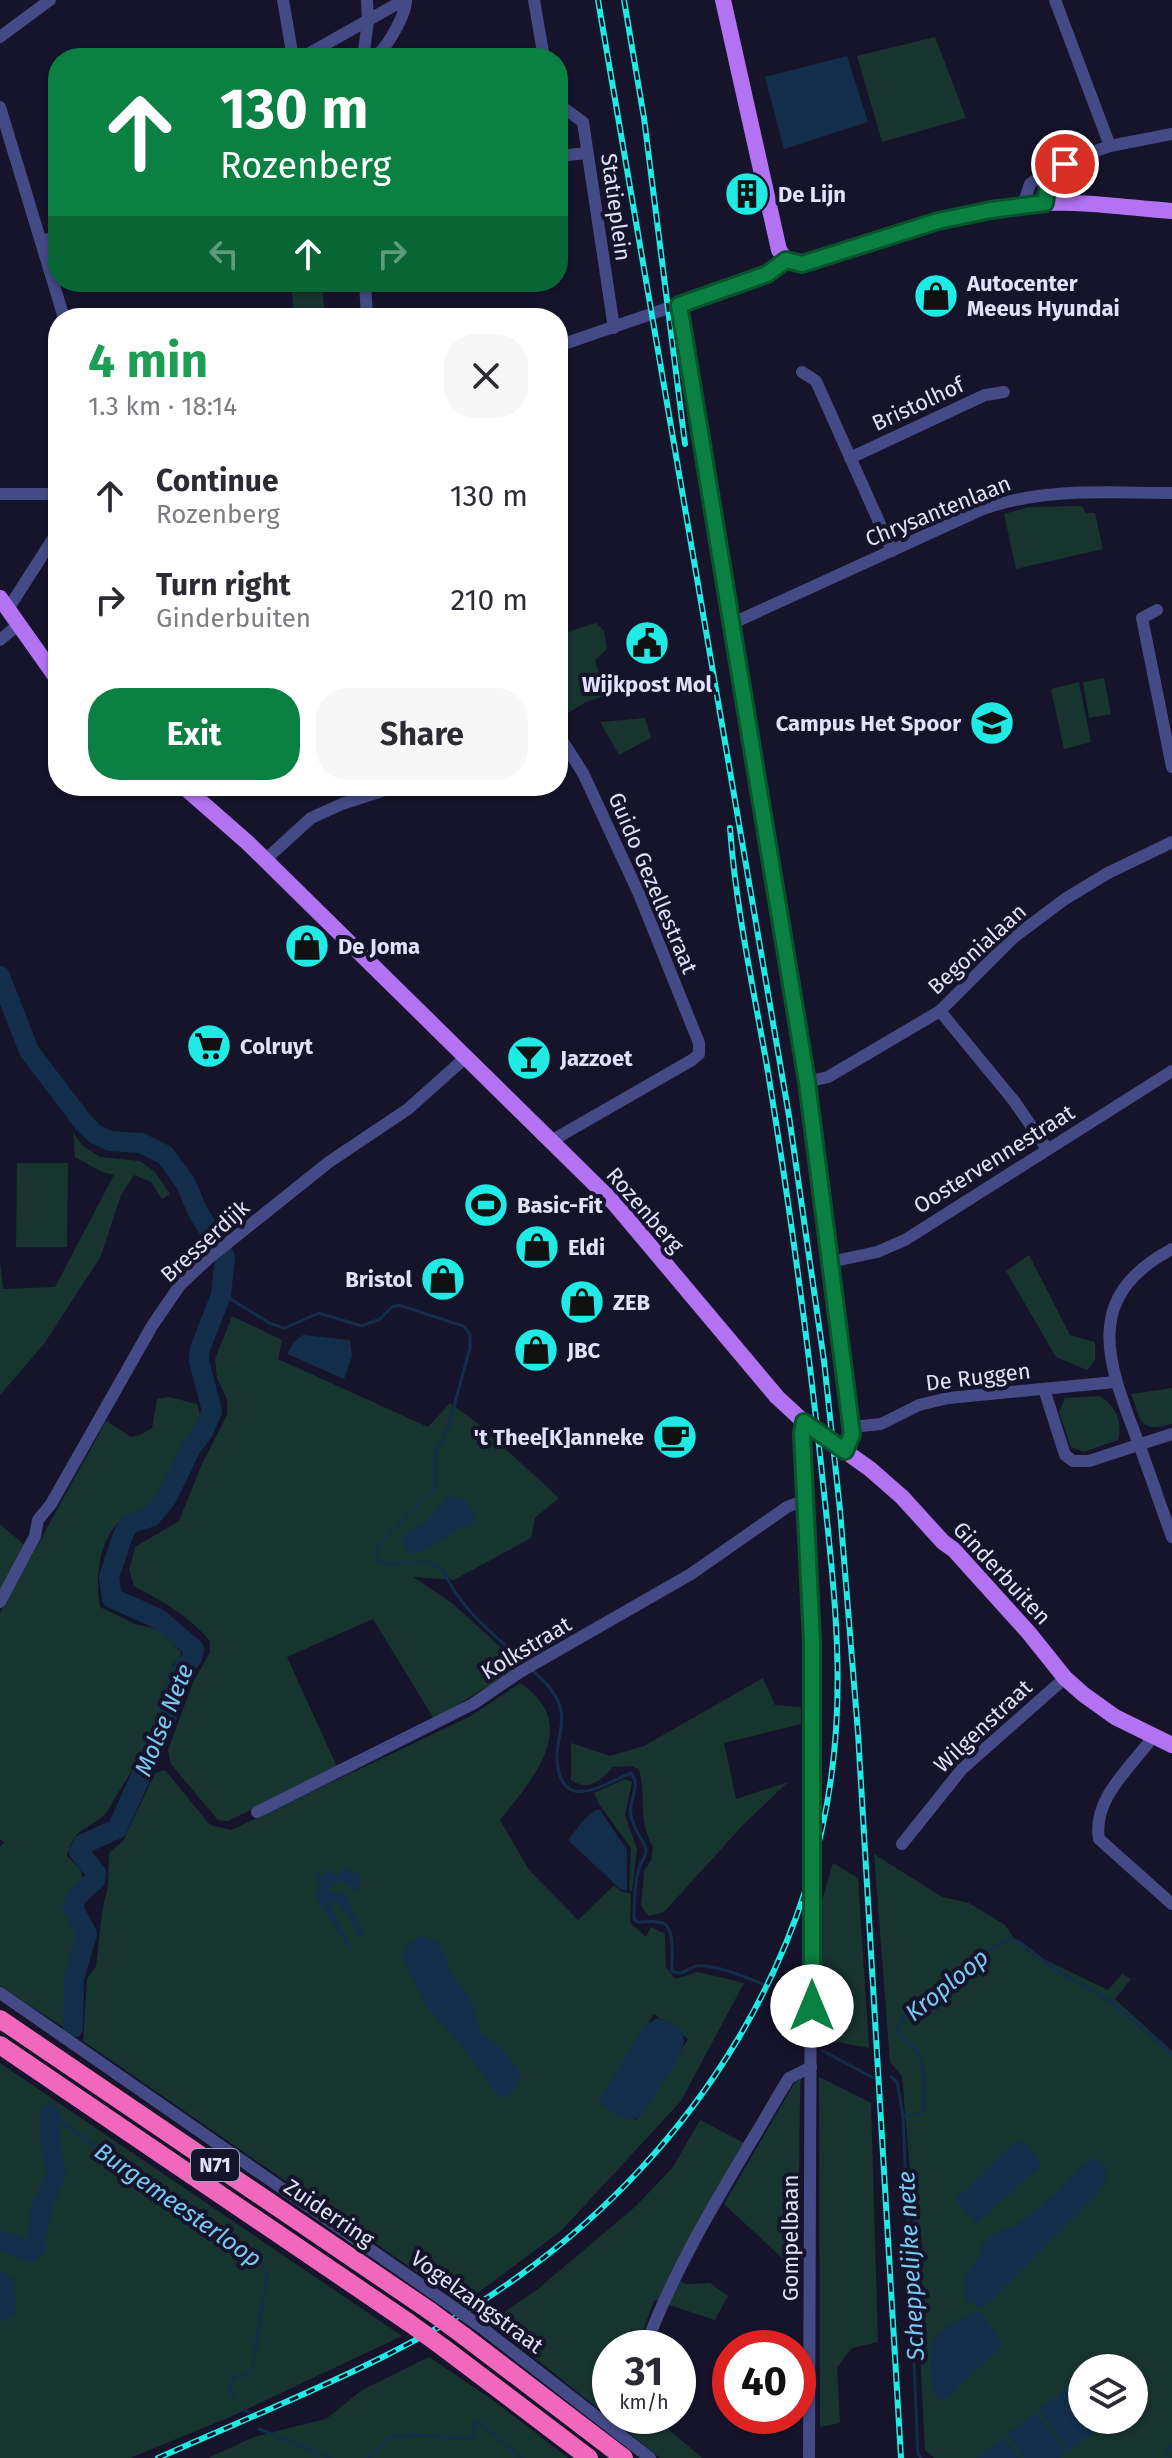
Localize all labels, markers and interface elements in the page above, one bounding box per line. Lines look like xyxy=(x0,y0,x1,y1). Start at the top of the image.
text: 130 m xyxy=(220,76,368,143)
icon: ahead xyxy=(88,80,192,184)
pin xyxy=(1031,130,1099,198)
icon: arrive xyxy=(1043,142,1087,186)
text: Rozenberg xyxy=(220,144,391,188)
street label: Statieplein xyxy=(595,151,637,263)
building icon: De Lijn xyxy=(723,170,771,218)
place label: De Lijn xyxy=(778,181,846,208)
icon: left xyxy=(202,232,246,276)
icon: ahead xyxy=(286,232,330,276)
icon: right xyxy=(370,232,414,276)
place label: Autocenter Meeus Hyundai xyxy=(966,270,1120,322)
shop icon: Autocenter Meeus Hyundai xyxy=(912,272,960,320)
text: 4 min xyxy=(88,332,208,390)
button: close xyxy=(444,334,528,418)
street label: Bristolhof xyxy=(868,370,970,437)
text: 1.3 km · 18:14 xyxy=(88,391,237,422)
text: Continue xyxy=(156,463,279,499)
street label: Chrysantenlaan xyxy=(861,470,1015,552)
icon: ahead xyxy=(88,474,132,518)
text: 130 m xyxy=(450,478,528,514)
text: Rozenberg xyxy=(156,499,280,530)
text: Turn right xyxy=(156,567,291,603)
icon: right xyxy=(88,578,132,622)
text: 210 m xyxy=(451,582,528,618)
text: Ginderbuiten xyxy=(156,603,311,634)
public building icon: Wijkpost Mol xyxy=(623,619,671,667)
place label: Wijkpost Mol xyxy=(582,671,713,698)
button: Exit xyxy=(88,688,300,780)
button: Share xyxy=(316,688,528,780)
school or university icon: Campus Het Spoor xyxy=(968,699,1016,747)
place label: Campus Het Spoor xyxy=(776,710,961,737)
street label: Guido Gezellestraat xyxy=(603,788,703,978)
street label: Begonialaan xyxy=(922,898,1032,1000)
shop icon: De Joma xyxy=(283,922,331,970)
place label: De Joma xyxy=(338,933,420,960)
supermarket icon: Colruyt xyxy=(185,1022,233,1070)
place label: Colruyt xyxy=(240,1033,313,1060)
bar icon: Jazzoet xyxy=(505,1034,553,1082)
place label: Jazzoet xyxy=(559,1045,633,1072)
street label: Oostervennestraat xyxy=(909,1099,1079,1219)
street label: Rozenberg xyxy=(600,1162,690,1259)
sports icon: Basic-Fit xyxy=(462,1181,510,1229)
place label: Basic-Fit xyxy=(517,1192,603,1219)
street label: Bresserdijk xyxy=(155,1194,255,1288)
shop icon: Eldi xyxy=(513,1223,561,1271)
place label: Eldi xyxy=(568,1234,605,1261)
shop icon: Bristol xyxy=(419,1255,467,1303)
place label: Bristol xyxy=(345,1266,412,1293)
shop icon: ZEB xyxy=(558,1278,606,1326)
place label: ZEB xyxy=(613,1289,650,1316)
shop icon: JBC xyxy=(512,1326,560,1374)
place label: JBC xyxy=(566,1337,601,1364)
street label: De Ruggen xyxy=(924,1357,1032,1397)
cafe icon: 't Thee[K]anneke xyxy=(651,1413,699,1461)
place label: 't Thee[K]anneke xyxy=(474,1424,644,1451)
street label: Ginderbuiten xyxy=(947,1516,1057,1630)
street label: Kolkstraat xyxy=(476,1610,576,1686)
water label: Molse Nete xyxy=(129,1660,199,1780)
street label: Wilgenstraat xyxy=(928,1674,1038,1778)
water label: Kroploop xyxy=(900,1943,994,2027)
position arrow xyxy=(770,1964,854,2048)
water label: Burgemeesterloop xyxy=(89,2137,267,2273)
road number: N71 xyxy=(191,2149,239,2181)
water label: Scheppelijke nete xyxy=(892,2171,930,2362)
street label: Zuiderring xyxy=(279,2173,380,2253)
street label: Gompelbaan xyxy=(777,2175,804,2301)
street label: Vogelzangstraat xyxy=(405,2245,549,2359)
speed limit sign: 40 xyxy=(712,2330,816,2434)
text: 31 xyxy=(625,2348,663,2396)
map controls xyxy=(1068,2354,1148,2434)
button: layers xyxy=(1068,2354,1148,2434)
text: km/h xyxy=(619,2390,669,2414)

